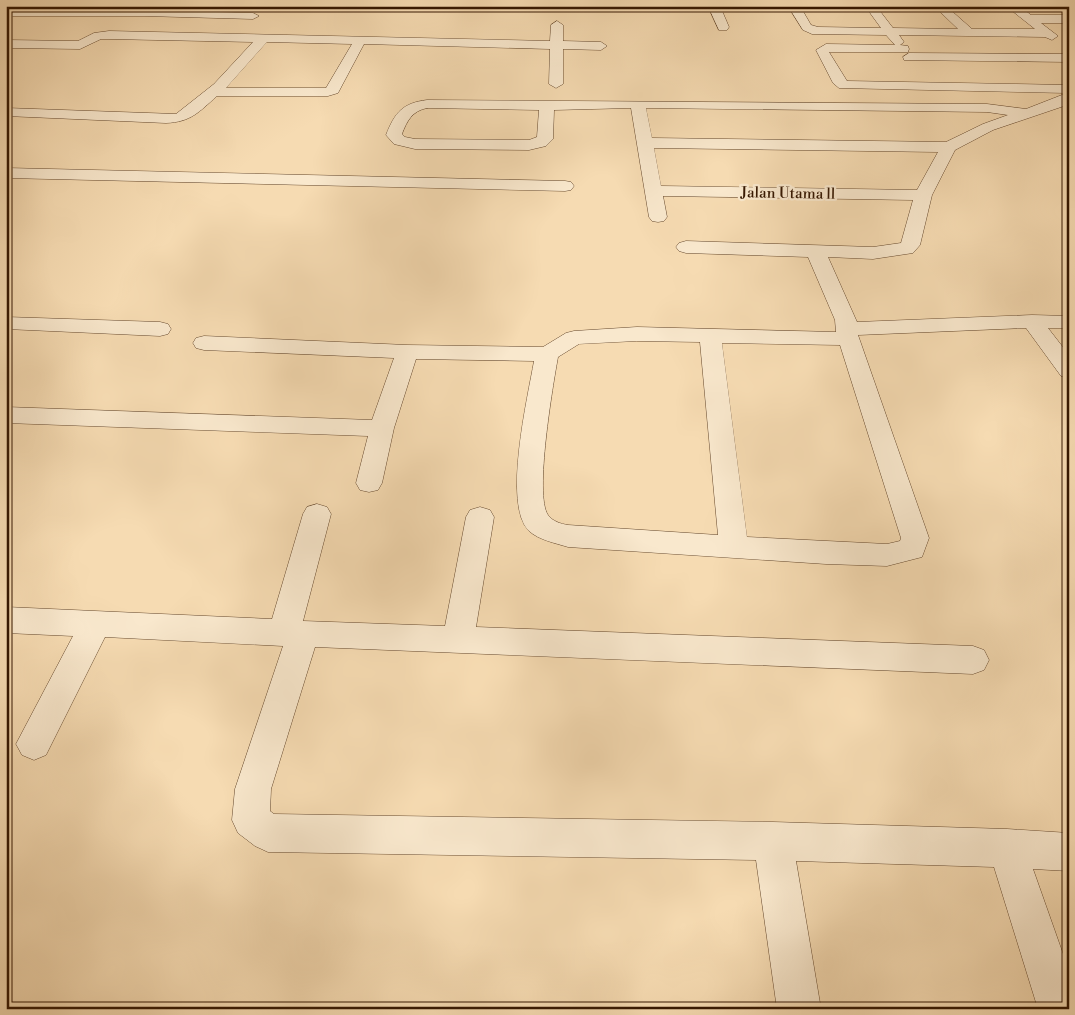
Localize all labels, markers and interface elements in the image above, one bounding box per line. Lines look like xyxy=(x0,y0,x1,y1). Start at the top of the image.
street label: Jalan Utama ll xyxy=(739,183,836,204)

